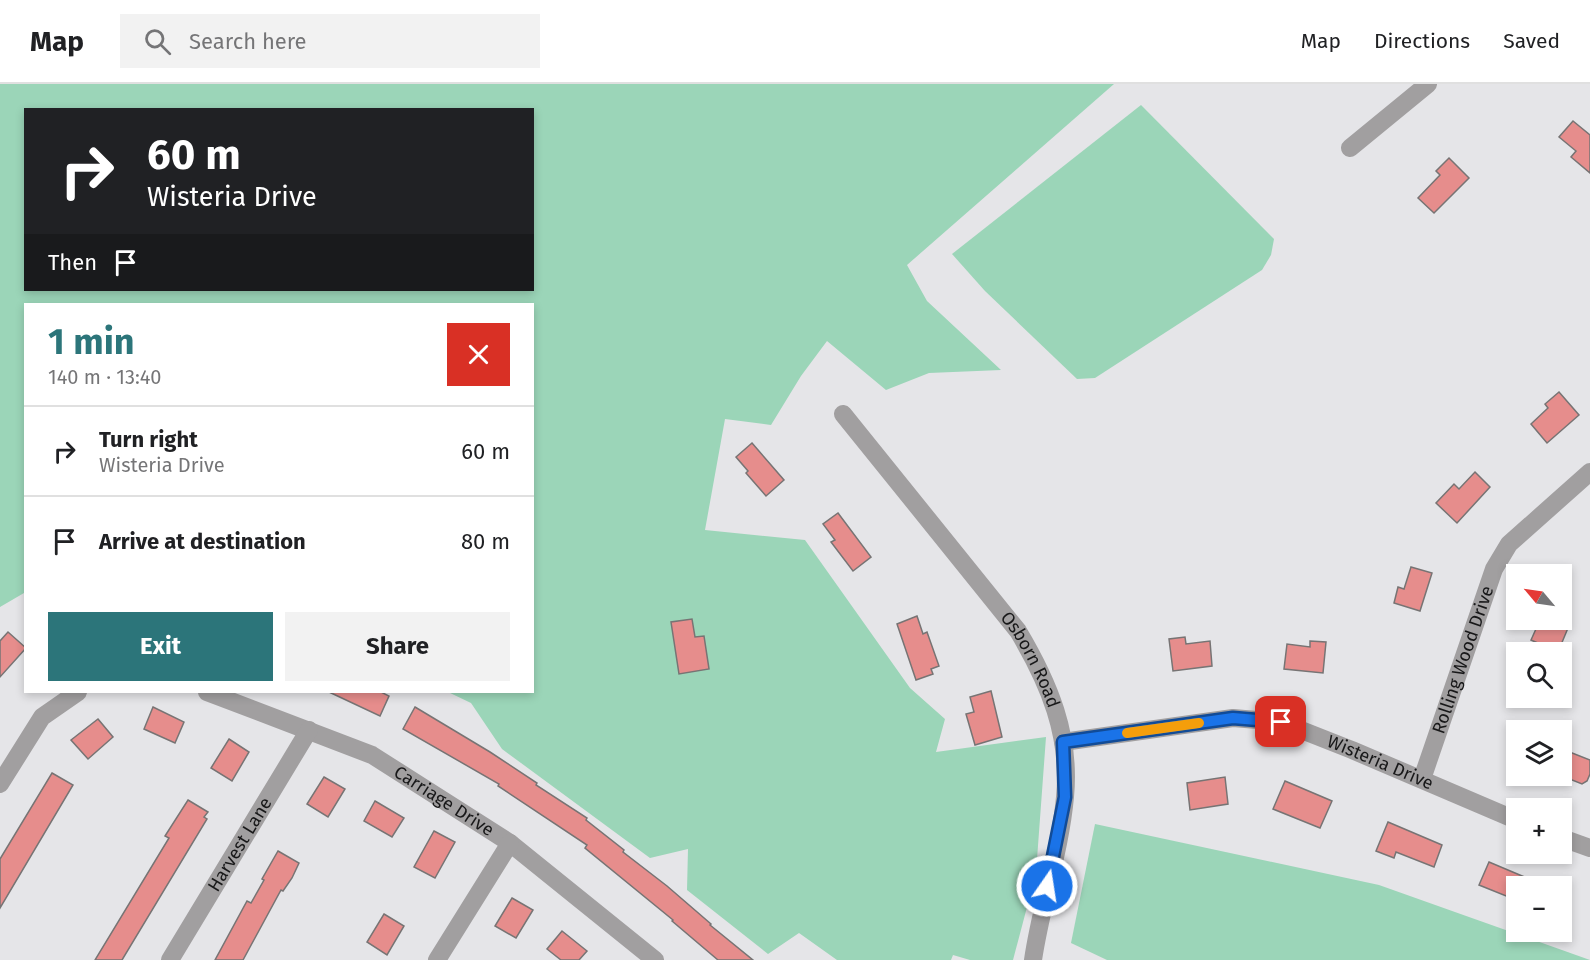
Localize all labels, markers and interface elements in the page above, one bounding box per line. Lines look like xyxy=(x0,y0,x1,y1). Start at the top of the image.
search box xyxy=(120,14,540,68)
text: Map xyxy=(30,25,84,58)
icon: search xyxy=(141,25,174,58)
text: Search here xyxy=(189,28,307,55)
text: Map xyxy=(1301,28,1341,54)
text: Directions xyxy=(1374,28,1470,54)
text: Saved xyxy=(1503,28,1560,54)
text: 60 m xyxy=(147,130,241,180)
icon: right xyxy=(48,132,126,210)
text: Wisteria Drive xyxy=(147,181,317,213)
icon: arrive xyxy=(109,246,142,279)
text: Then xyxy=(48,249,97,276)
text: 1 min xyxy=(48,320,135,364)
button: close xyxy=(447,323,510,386)
text: 140 m · 13:40 xyxy=(48,365,161,389)
text: Turn right xyxy=(99,426,198,453)
icon: right xyxy=(48,435,81,468)
text: 60 m xyxy=(461,438,510,465)
text: Wisteria Drive xyxy=(99,453,225,477)
icon: arrive xyxy=(48,525,81,558)
text: Arrive at destination xyxy=(99,528,306,555)
text: 80 m xyxy=(461,528,510,555)
north arrow xyxy=(1506,564,1572,630)
map controls xyxy=(1506,564,1572,942)
street label: Rolling Wood Drive xyxy=(1427,583,1498,737)
street label: Osborn Road xyxy=(996,607,1065,710)
button: Exit xyxy=(48,612,273,681)
button: Share xyxy=(285,612,510,681)
button: search xyxy=(1506,642,1572,708)
pin xyxy=(1255,696,1306,747)
icon: arrive xyxy=(1264,705,1297,738)
button: layers xyxy=(1506,720,1572,786)
street label: Wisteria Drive xyxy=(1324,730,1437,794)
street label: Carriage Drive xyxy=(390,761,498,841)
street label: Harvest Lane xyxy=(203,793,277,896)
button: + xyxy=(1506,798,1572,864)
position arrow xyxy=(1015,854,1079,918)
button: − xyxy=(1506,876,1572,942)

